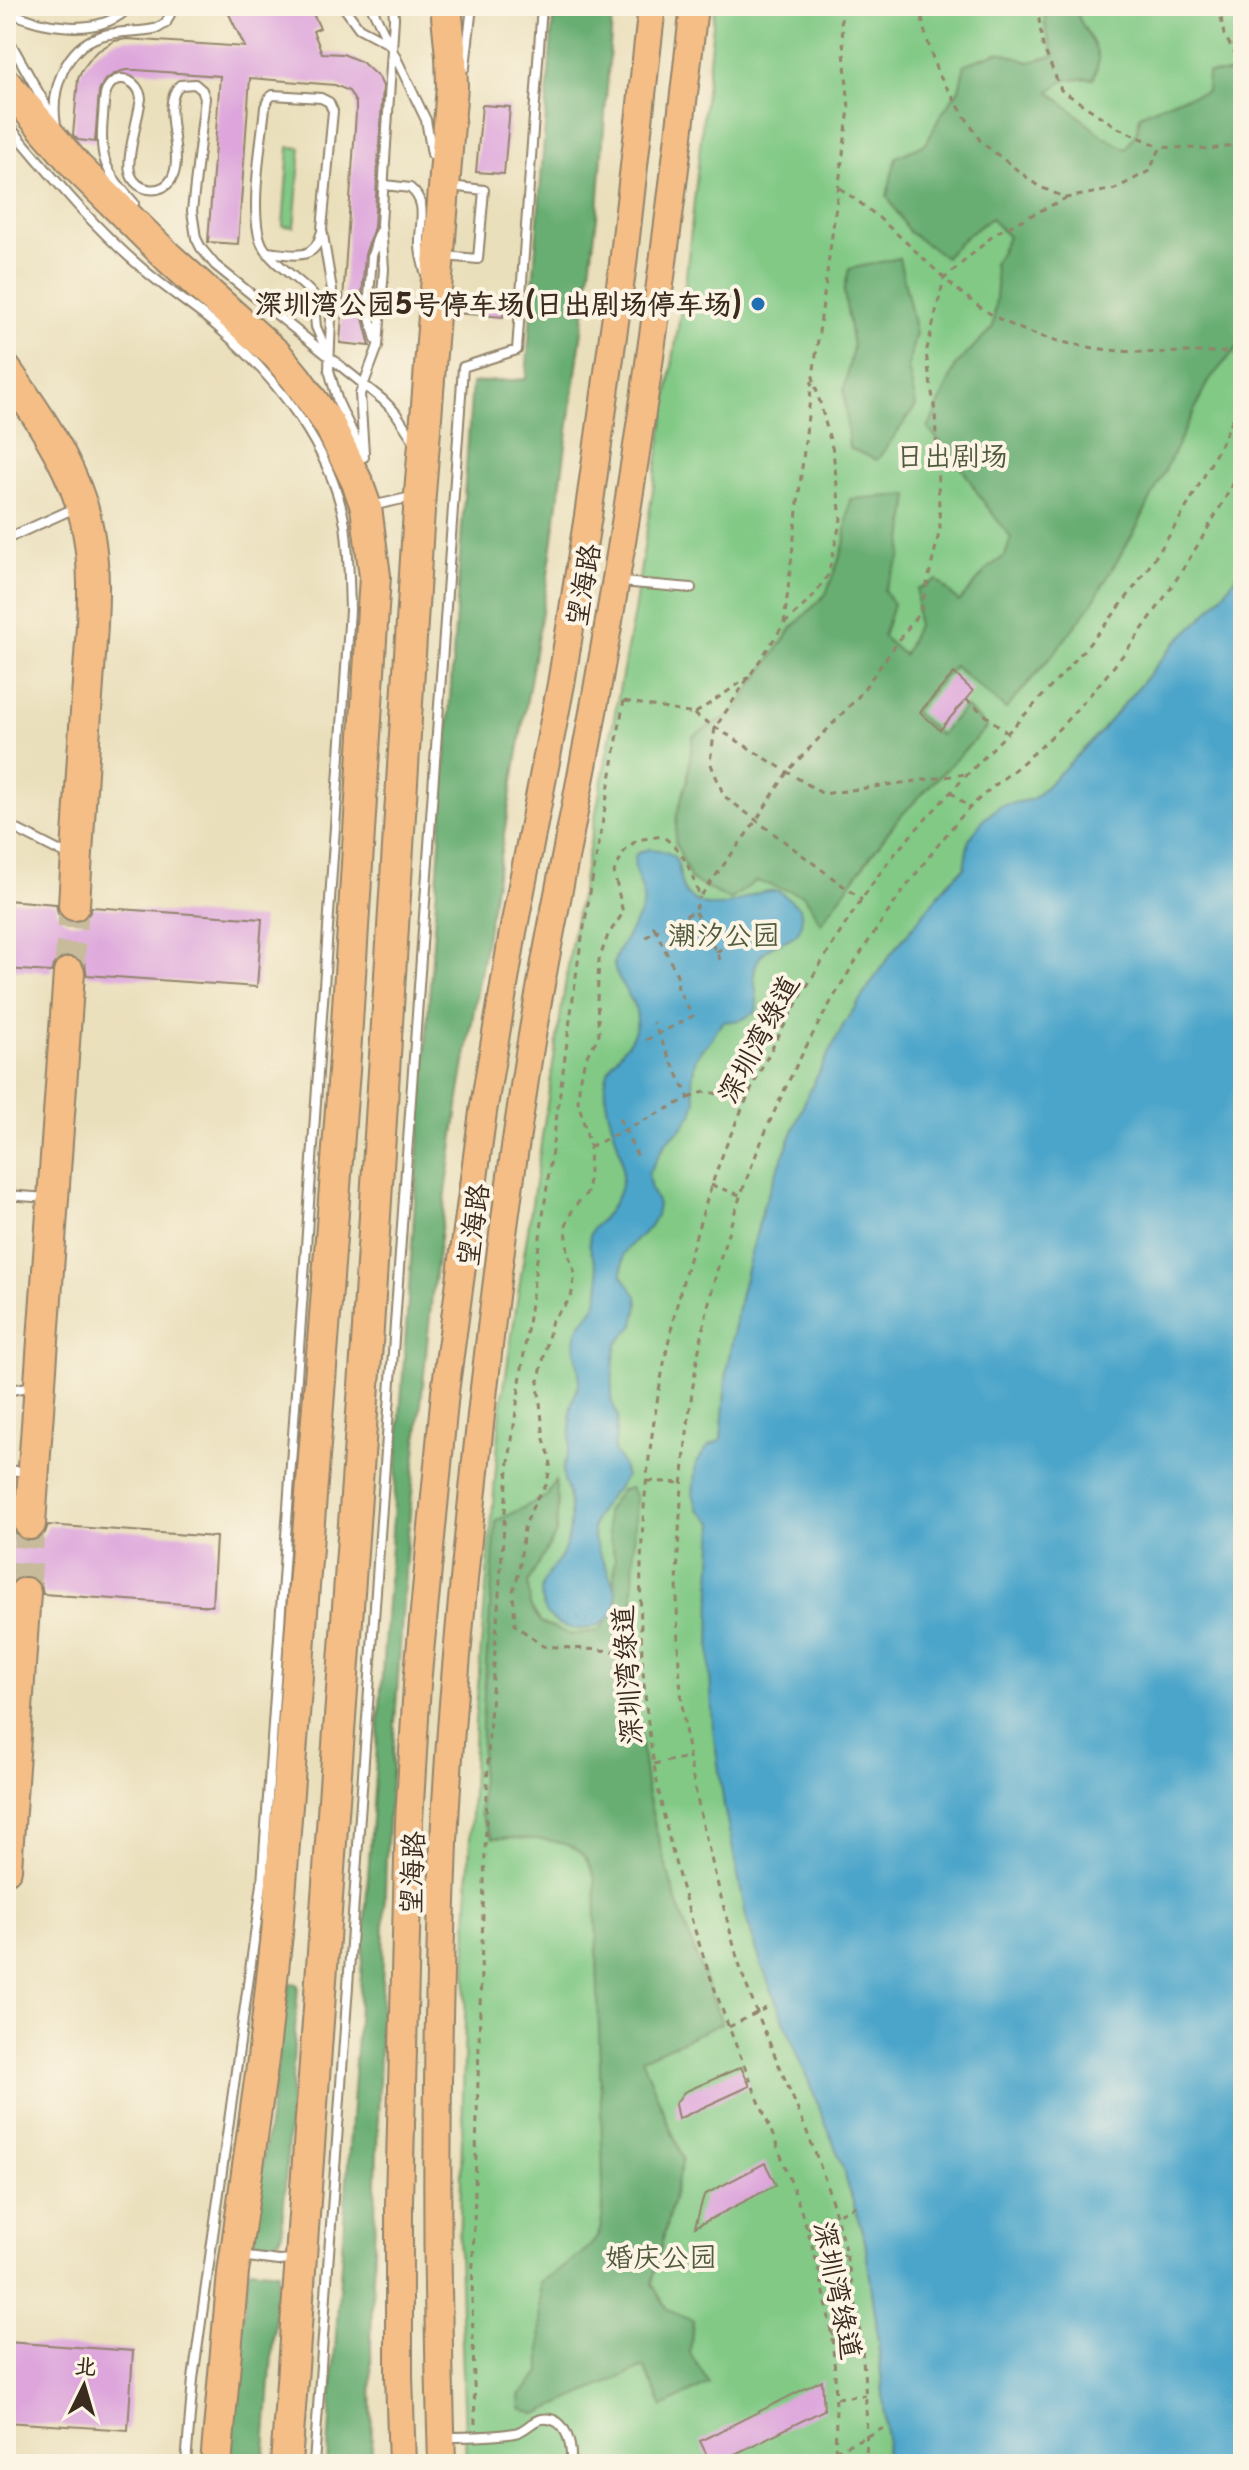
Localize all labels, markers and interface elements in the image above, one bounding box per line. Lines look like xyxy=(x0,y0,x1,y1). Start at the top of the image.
place label: 深圳湾公园5号停车场(日出剧场停车场) xyxy=(255,281,742,324)
marker: 深圳湾公园5号停车场(日出剧场停车场) xyxy=(749,295,767,313)
park label: 日出剧场 xyxy=(896,433,1008,476)
street label: 望海路 xyxy=(553,540,610,630)
park label: 潮汐公园 xyxy=(668,912,780,955)
street label: 深圳湾绿道 xyxy=(705,966,809,1110)
street label: 望海路 xyxy=(444,1180,499,1269)
street label: 深圳湾绿道 xyxy=(599,1604,652,1746)
street label: 望海路 xyxy=(388,1830,433,1916)
street label: 深圳湾绿道 xyxy=(804,2217,875,2363)
park label: 婚庆公园 xyxy=(605,2234,717,2277)
north arrow xyxy=(44,2346,124,2426)
text: 北 xyxy=(73,2347,98,2382)

